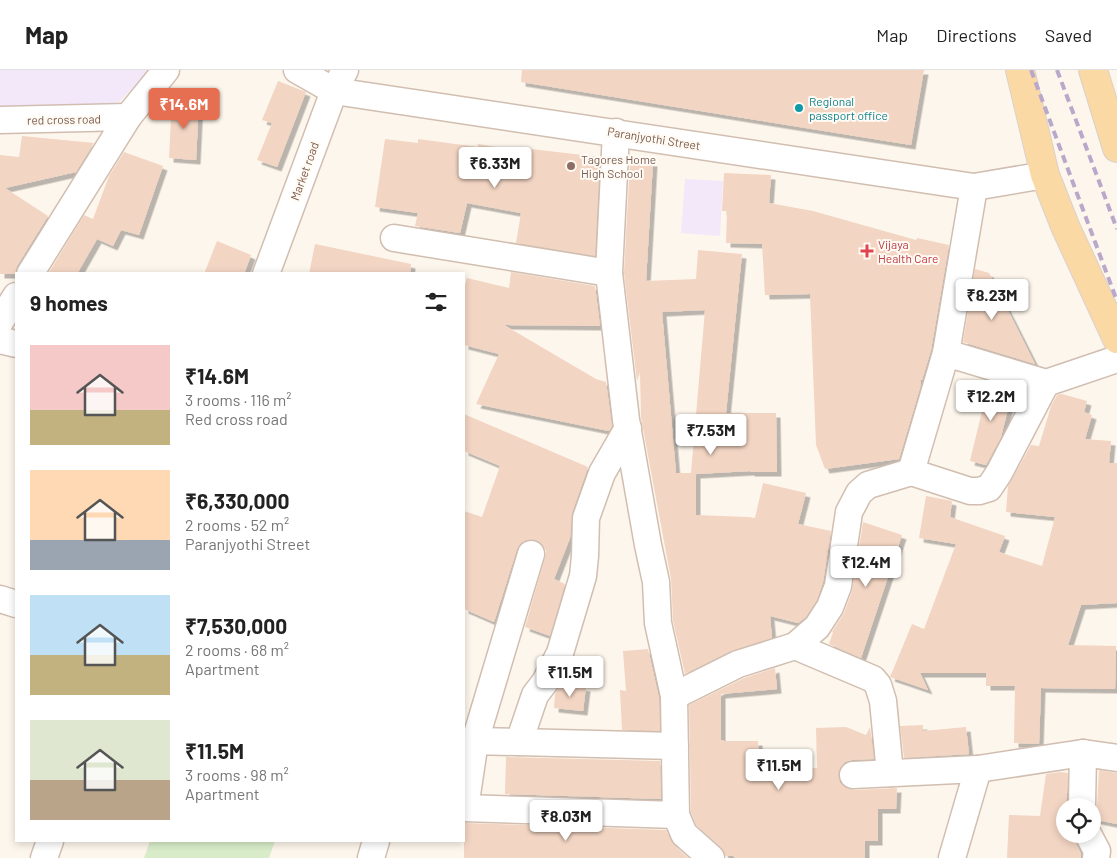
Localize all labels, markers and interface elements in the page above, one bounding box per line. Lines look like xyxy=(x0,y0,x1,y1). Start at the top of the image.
text: Map xyxy=(25,20,68,49)
text: Map xyxy=(876,24,908,46)
text: Directions xyxy=(936,24,1017,46)
text: Saved xyxy=(1045,24,1092,46)
pin: ₹14.6M xyxy=(143,88,225,130)
text: ₹14.6M xyxy=(160,94,208,113)
place label: Regional passport office xyxy=(809,94,888,122)
marker: Regional passport office xyxy=(793,102,805,114)
street label: red cross road xyxy=(27,111,101,127)
street label: Paranjyothi Street xyxy=(607,124,701,152)
street label: Market road xyxy=(287,140,321,202)
pin: ₹6.33M xyxy=(454,146,536,189)
place label: Tagores Home High School xyxy=(581,152,656,180)
text: ₹6.33M xyxy=(470,153,520,172)
marker: Tagores Home High School xyxy=(565,160,577,172)
place label: Vijaya Health Care xyxy=(878,237,938,265)
marker: Vijaya Health Care xyxy=(860,244,874,258)
pin: ₹8.23M xyxy=(951,278,1033,321)
text: ₹8.23M xyxy=(967,285,1017,304)
icon: filters xyxy=(422,288,450,316)
text: 9 homes xyxy=(30,290,108,315)
text: ₹14.6M xyxy=(185,363,249,388)
icon: home xyxy=(70,365,130,425)
pin: ₹12.2M xyxy=(950,380,1032,422)
text: ₹12.2M xyxy=(967,386,1015,405)
text: 3 rooms · 116 m² xyxy=(185,390,291,409)
text: Red cross road xyxy=(185,409,288,428)
pin: ₹7.53M xyxy=(670,414,752,456)
text: ₹7.53M xyxy=(686,420,736,439)
text: ₹6,330,000 xyxy=(185,488,289,513)
icon: home xyxy=(70,490,130,550)
text: 2 rooms · 52 m² xyxy=(185,515,289,534)
text: Paranjyothi Street xyxy=(185,534,310,553)
pin: ₹12.4M xyxy=(825,546,907,588)
text: ₹12.4M xyxy=(841,552,891,571)
text: ₹7,530,000 xyxy=(185,613,287,638)
icon: home xyxy=(70,615,130,675)
text: 2 rooms · 68 m² xyxy=(185,640,289,659)
pin: ₹11.5M xyxy=(529,656,611,698)
text: Apartment xyxy=(185,659,260,678)
text: ₹11.5M xyxy=(548,662,592,681)
text: ₹11.5M xyxy=(185,738,244,763)
icon: home xyxy=(70,740,130,800)
pin: ₹11.5M xyxy=(738,748,820,791)
text: ₹11.5M xyxy=(757,755,801,774)
text: 3 rooms · 98 m² xyxy=(185,765,289,784)
text: Apartment xyxy=(185,784,260,803)
map controls xyxy=(1056,798,1101,843)
button: locate xyxy=(1056,798,1101,843)
pin: ₹8.03M xyxy=(525,800,607,842)
text: ₹8.03M xyxy=(541,806,591,825)

